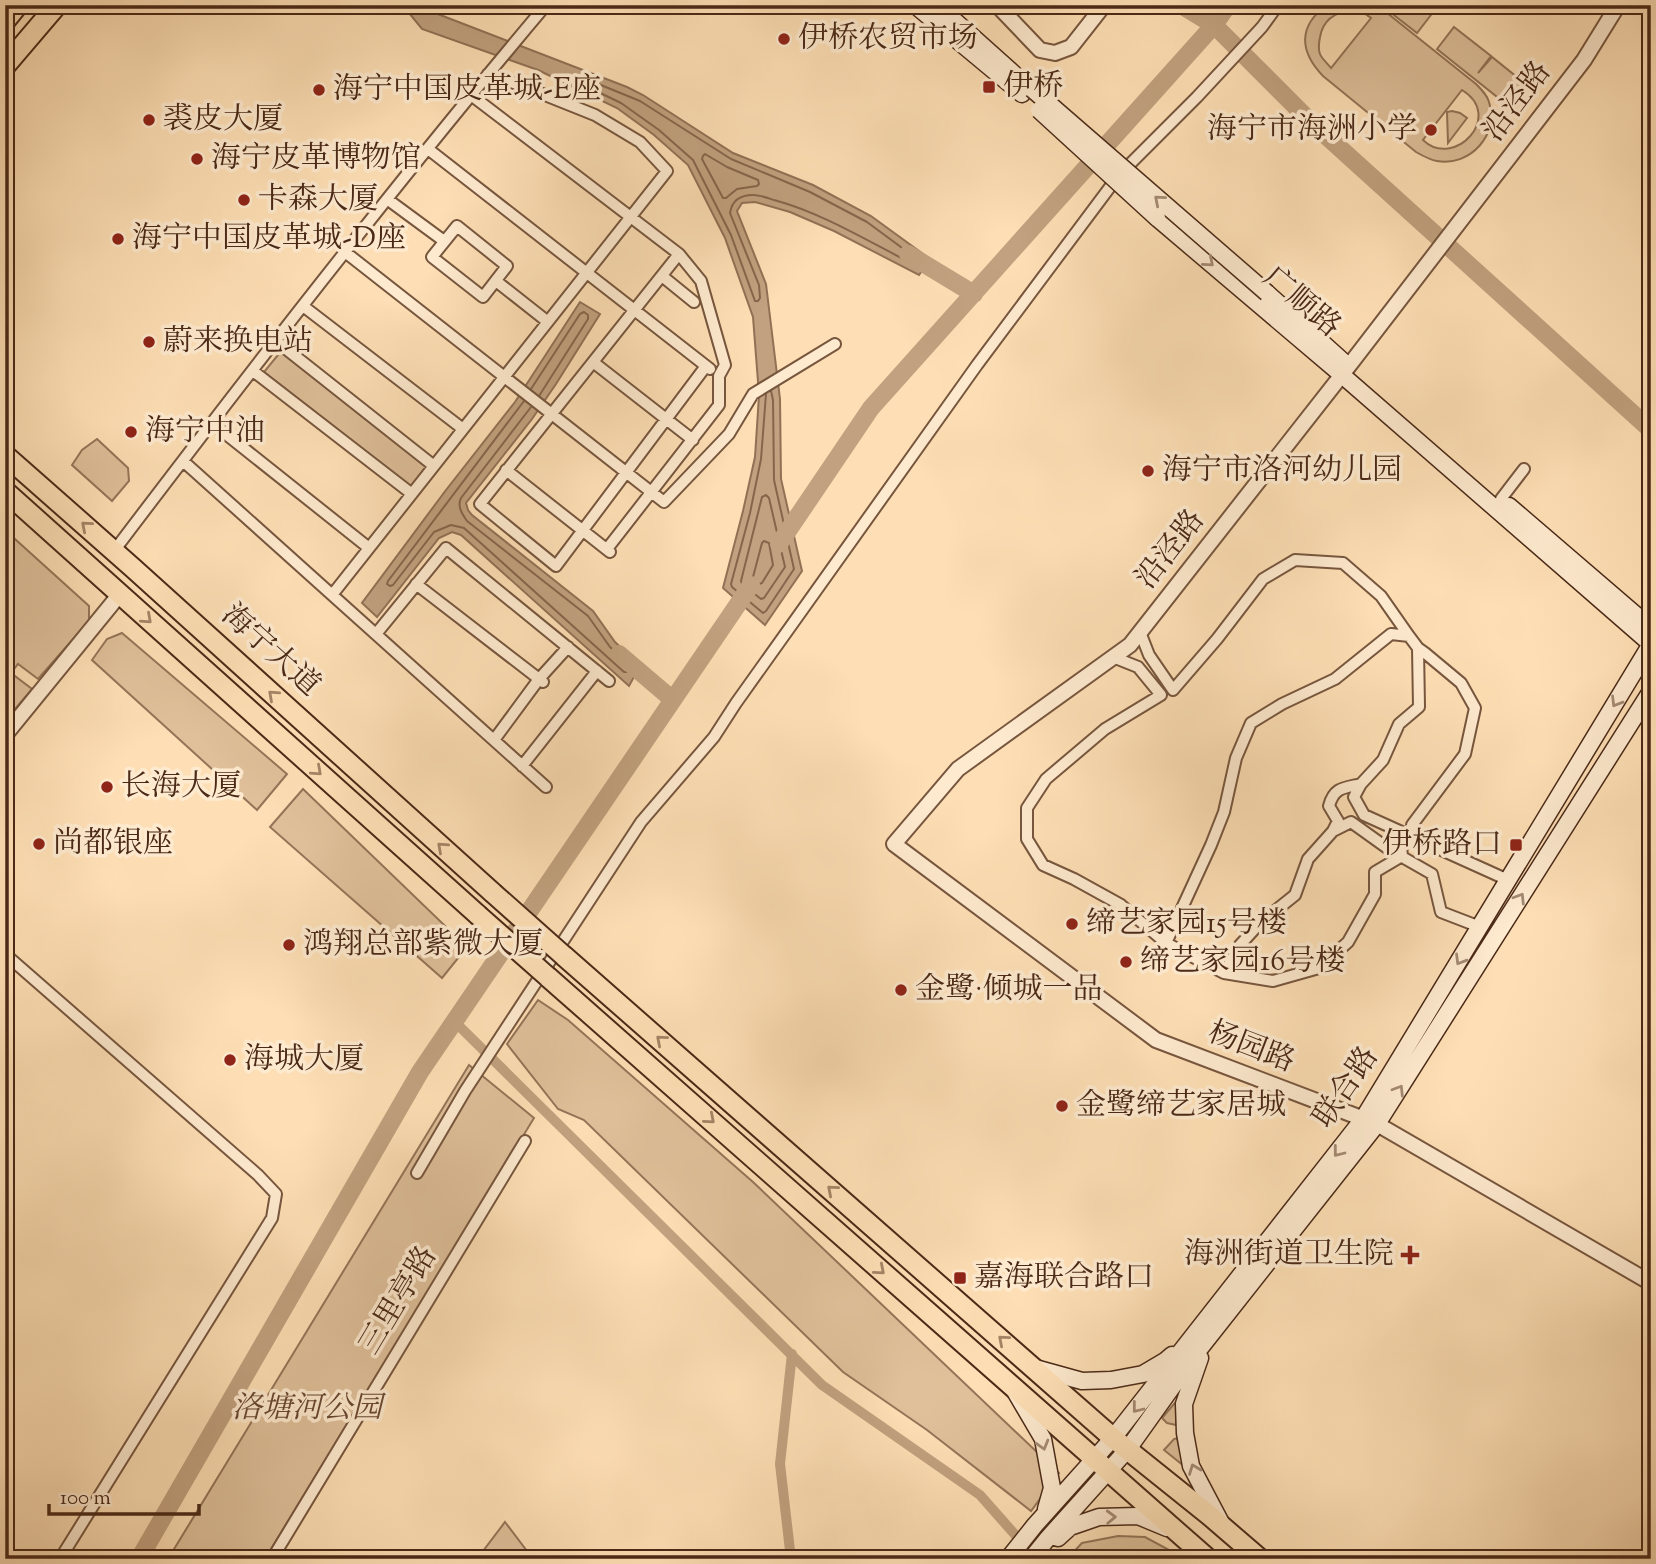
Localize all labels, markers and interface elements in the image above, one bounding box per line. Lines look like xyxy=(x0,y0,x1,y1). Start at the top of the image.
place label: 伊桥农贸市场 xyxy=(798,18,978,61)
marker: 伊桥农贸市场 xyxy=(776,31,792,47)
street label: 沿泾路 xyxy=(1474,53,1562,151)
place label: 伊桥 xyxy=(1003,66,1063,109)
place label: 海宁中国皮革城-E座 xyxy=(333,69,601,112)
marker: 伊桥 xyxy=(981,79,997,95)
marker: 海宁中国皮革城-E座 xyxy=(311,82,327,98)
place label: 裘皮大厦 xyxy=(163,99,283,142)
place label: 海宁市海洲小学 xyxy=(1207,109,1417,152)
marker: 裘皮大厦 xyxy=(141,112,157,128)
marker: 海宁市海洲小学 xyxy=(1423,122,1439,138)
place label: 海宁皮革博物馆 xyxy=(211,138,421,181)
marker: 海宁皮革博物馆 xyxy=(189,151,205,167)
place label: 卡森大厦 xyxy=(258,179,378,222)
marker: 卡森大厦 xyxy=(236,192,252,208)
one-way arrow xyxy=(1155,196,1168,208)
place label: 海宁中国皮革城-D座 xyxy=(132,218,406,261)
marker: 海宁中国皮革城-D座 xyxy=(110,231,126,247)
one-way arrow xyxy=(1201,254,1214,266)
street label: 广顺路 xyxy=(1253,258,1349,348)
place label: 蔚来换电站 xyxy=(163,321,313,364)
marker: 蔚来换电站 xyxy=(141,334,157,350)
place label: 海宁中油 xyxy=(145,411,265,454)
marker: 海宁中油 xyxy=(123,424,139,440)
place label: 海宁市洛河幼儿园 xyxy=(1162,450,1402,493)
marker: 海宁市洛河幼儿园 xyxy=(1140,463,1156,479)
street label: 沿泾路 xyxy=(1126,501,1216,599)
one-way arrow xyxy=(81,522,94,534)
street label: 海宁大道 xyxy=(211,595,329,707)
one-way arrow xyxy=(139,611,152,623)
one-way arrow xyxy=(269,690,282,703)
one-way arrow xyxy=(1611,695,1624,708)
one-way arrow xyxy=(309,762,322,775)
place label: 长海大厦 xyxy=(121,766,241,809)
marker: 长海大厦 xyxy=(99,779,115,795)
place label: 尚都银座 xyxy=(53,823,173,866)
place label: 伊桥路口 xyxy=(1382,824,1502,867)
marker: 尚都银座 xyxy=(31,836,47,852)
marker: 伊桥路口 xyxy=(1508,837,1524,853)
one-way arrow xyxy=(437,843,450,856)
one-way arrow xyxy=(1512,892,1525,905)
place label: 缔艺家园15号楼 xyxy=(1086,903,1286,946)
marker: 缔艺家园15号楼 xyxy=(1064,916,1080,932)
place label: 鸿翔总部紫微大厦 xyxy=(303,924,543,967)
marker: 鸿翔总部紫微大厦 xyxy=(281,937,297,953)
place label: 缔艺家园16号楼 xyxy=(1140,941,1345,984)
one-way arrow xyxy=(1455,952,1468,965)
marker: 缔艺家园16号楼 xyxy=(1118,954,1134,970)
place label: 金鹭·倾城一品 xyxy=(915,969,1103,1012)
marker: 金鹭·倾城一品 xyxy=(893,982,909,998)
street label: 杨园路 xyxy=(1201,1012,1301,1084)
one-way arrow xyxy=(656,1036,669,1048)
place label: 海城大厦 xyxy=(244,1039,364,1082)
street label: 联合路 xyxy=(1304,1039,1390,1137)
marker: 海城大厦 xyxy=(222,1052,238,1068)
place label: 金鹭缔艺家居城 xyxy=(1076,1085,1286,1128)
one-way arrow xyxy=(1390,1085,1403,1098)
marker: 金鹭缔艺家居城 xyxy=(1054,1098,1070,1114)
one-way arrow xyxy=(702,1111,715,1124)
one-way arrow xyxy=(1333,1144,1346,1156)
one-way arrow xyxy=(827,1186,840,1198)
place label: 海洲街道卫生院 xyxy=(1184,1234,1394,1277)
street label: 三里亭路 xyxy=(350,1238,448,1364)
marker: 海洲街道卫生院 xyxy=(1400,1245,1420,1265)
place label: 嘉海联合路口 xyxy=(974,1257,1154,1300)
one-way arrow xyxy=(872,1262,885,1274)
marker: 嘉海联合路口 xyxy=(952,1270,968,1286)
one-way arrow xyxy=(998,1336,1011,1348)
park label: 洛塘河公园 xyxy=(232,1388,386,1431)
one-way arrow xyxy=(1133,1400,1146,1413)
one-way arrow xyxy=(1034,1439,1049,1451)
one-way arrow xyxy=(1188,1463,1202,1475)
scale bar xyxy=(49,1473,200,1517)
text: 100 m xyxy=(60,1484,111,1514)
one-way arrow xyxy=(1106,1509,1117,1524)

